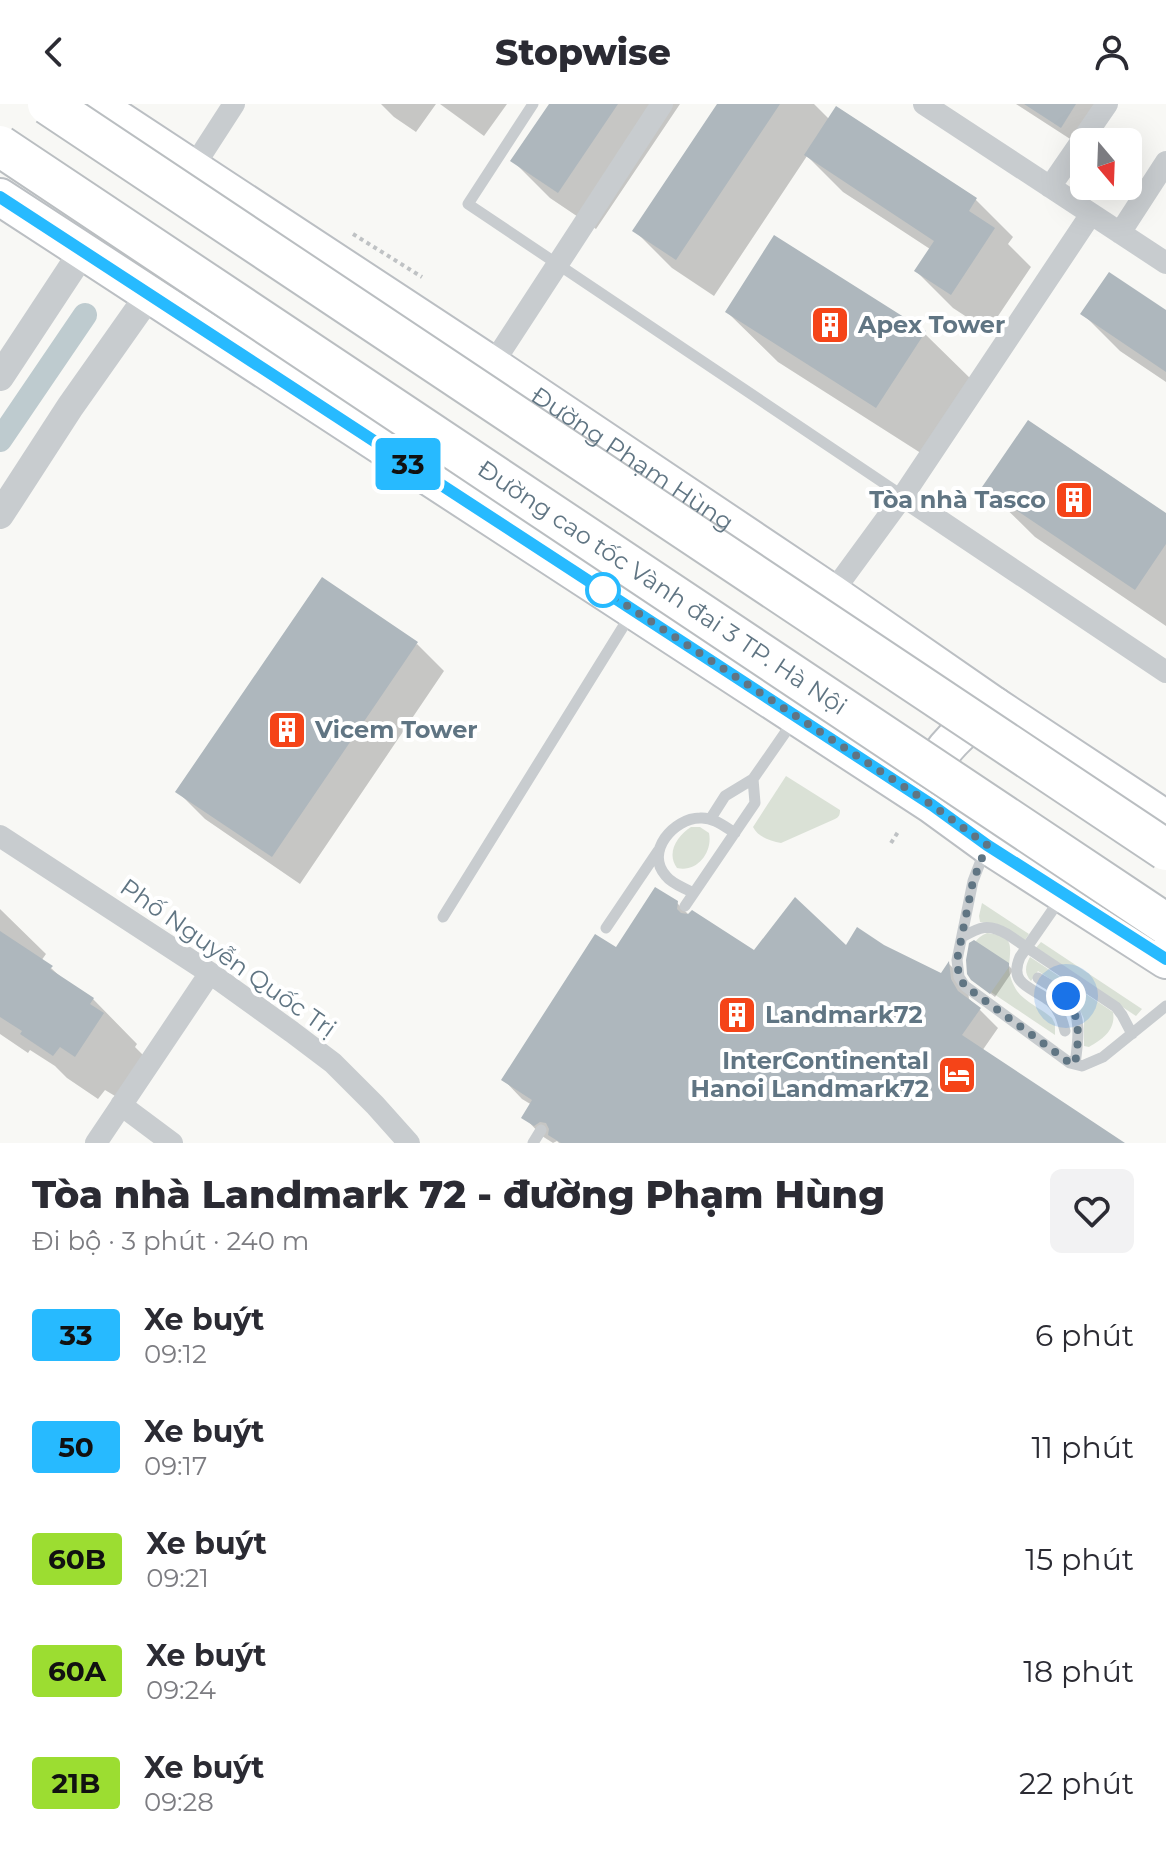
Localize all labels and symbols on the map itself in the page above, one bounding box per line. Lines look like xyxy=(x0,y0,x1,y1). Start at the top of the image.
north arrow xyxy=(1070,128,1142,200)
building icon: Apex Tower xyxy=(809,304,851,346)
place label: Apex Tower xyxy=(857,310,1005,339)
street label: Đường Phạm Hùng xyxy=(526,380,739,537)
line badge: 33 xyxy=(372,438,444,490)
street label: Đường cao tốc Vành đai 3 TP. Hà Nội xyxy=(473,454,852,721)
building icon: Tòa nhà Tasco xyxy=(1053,479,1095,521)
place label: Tòa nhà Tasco xyxy=(869,485,1046,514)
unlabelled marker xyxy=(586,573,620,607)
building icon: Vicem Tower xyxy=(266,709,308,751)
place label: Vicem Tower xyxy=(314,715,478,744)
street label: Phố Nguyễn Quốc Trị xyxy=(115,872,342,1043)
your location xyxy=(1046,976,1086,1016)
building icon: Landmark72 xyxy=(716,994,758,1036)
place label: Landmark72 xyxy=(765,1000,923,1029)
place label: InterContinental Hanoi Landmark72 xyxy=(691,1046,929,1103)
hotel icon: InterContinental Hanoi Landmark72 xyxy=(936,1054,978,1096)

